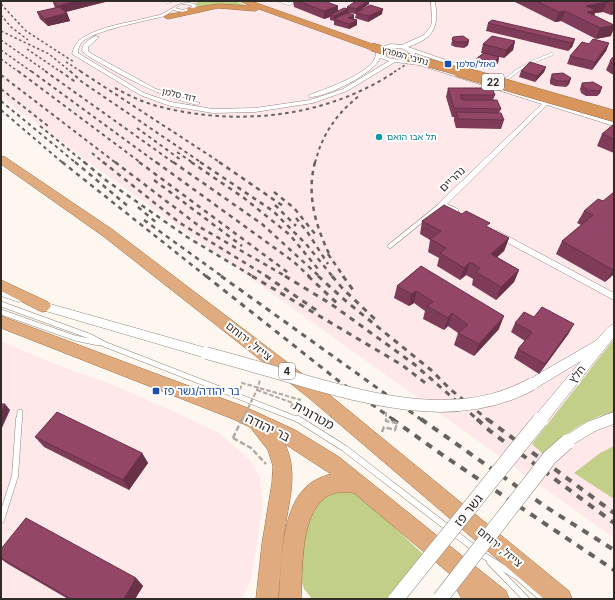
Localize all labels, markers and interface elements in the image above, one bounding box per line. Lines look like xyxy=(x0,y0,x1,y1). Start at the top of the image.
street label: נתיבי המפרץ xyxy=(381,44,430,67)
place label: גאזל/סלמן xyxy=(456,58,496,69)
marker: גאזל/סלמן xyxy=(443,59,453,69)
road number: 22 xyxy=(482,74,504,90)
street label: דוד סלמן xyxy=(161,85,197,104)
place label: תל אבו הואם xyxy=(387,131,437,142)
marker: תל אבו הואם xyxy=(374,132,384,142)
street label: נהריים xyxy=(436,163,468,195)
street label: צייזל, ירוחם xyxy=(223,319,275,363)
street label: חלץ xyxy=(566,362,588,386)
road number: 4 xyxy=(279,363,295,379)
place label: בר יהודה/גשר פז xyxy=(164,384,240,398)
marker: בר יהודה/גשר פז xyxy=(151,386,161,396)
street label: מטרונית xyxy=(291,397,338,433)
street label: בר יהודה xyxy=(243,409,293,445)
street label: גשר פז xyxy=(450,491,486,529)
street label: צייזל, ירוחם xyxy=(474,524,526,570)

